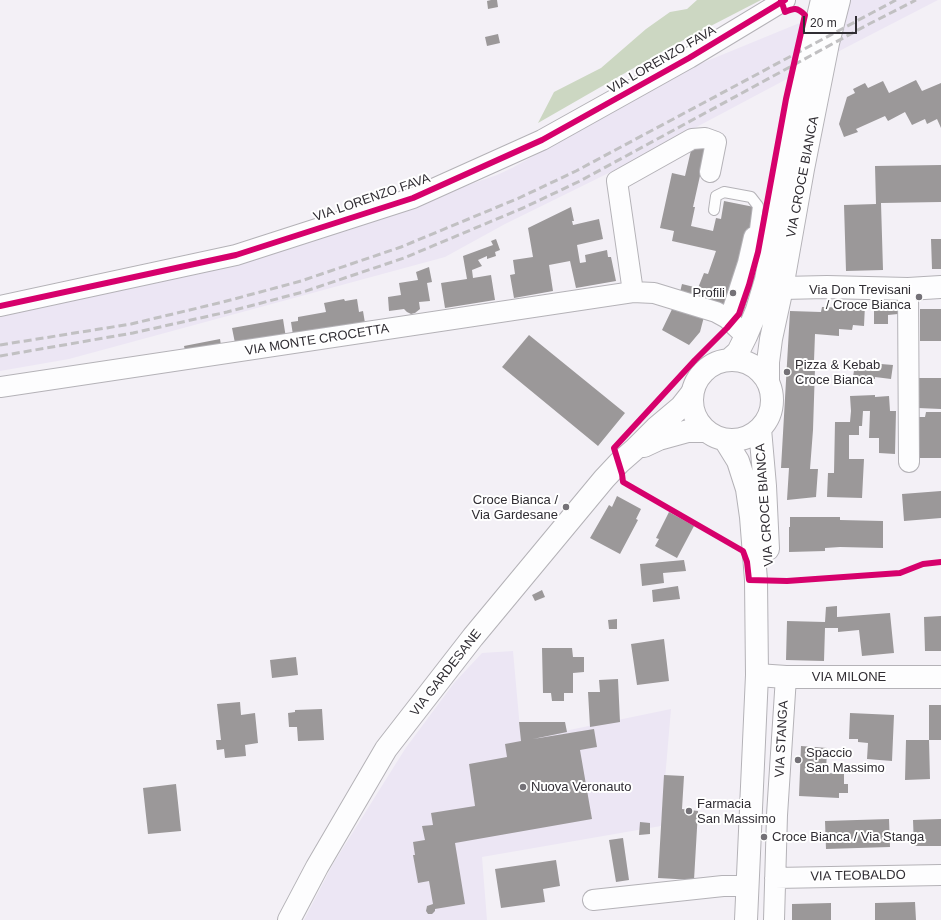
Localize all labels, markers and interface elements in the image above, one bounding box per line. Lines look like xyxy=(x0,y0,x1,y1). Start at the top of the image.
scale bar xyxy=(805,8,859,34)
text: 20 m xyxy=(810,16,837,30)
street label: VIA LORENZO FAVA xyxy=(605,23,719,97)
street label: VIA CROCE BIANCA xyxy=(784,115,822,239)
street label: VIA LORENZO FAVA xyxy=(312,171,432,225)
place label: Via Don Trevisani / Croce Bianca xyxy=(809,282,911,313)
place label: Profili xyxy=(692,285,725,301)
marker: Profili xyxy=(728,288,738,298)
marker: Via Don Trevisani / Croce Bianca xyxy=(914,292,924,302)
street label: VIA MONTE CROCETTA xyxy=(244,321,390,359)
place label: Pizza & Kebab Croce Bianca xyxy=(795,357,880,388)
marker: Pizza & Kebab Croce Bianca xyxy=(782,367,792,377)
street label: VIA CROCE BIANCA xyxy=(753,443,777,567)
place label: Croce Bianca / Via Gardesane xyxy=(472,492,558,523)
marker: Croce Bianca / Via Gardesane xyxy=(561,502,571,512)
street label: VIA GARDESANE xyxy=(407,626,485,720)
street label: VIA MILONE xyxy=(812,669,886,685)
street label: VIA STANGA xyxy=(772,700,792,778)
place label: Spaccio San Massimo xyxy=(806,745,885,776)
marker: Spaccio San Massimo xyxy=(793,755,803,765)
place label: Nuova Veronauto xyxy=(531,779,631,795)
marker: Nuova Veronauto xyxy=(518,782,528,792)
place label: Farmacia San Massimo xyxy=(697,796,776,827)
marker: Farmacia San Massimo xyxy=(684,806,694,816)
place label: Croce Bianca / Via Stanga xyxy=(772,829,924,845)
marker: Croce Bianca / Via Stanga xyxy=(759,832,769,842)
street label: VIA TEOBALDO xyxy=(810,867,906,885)

